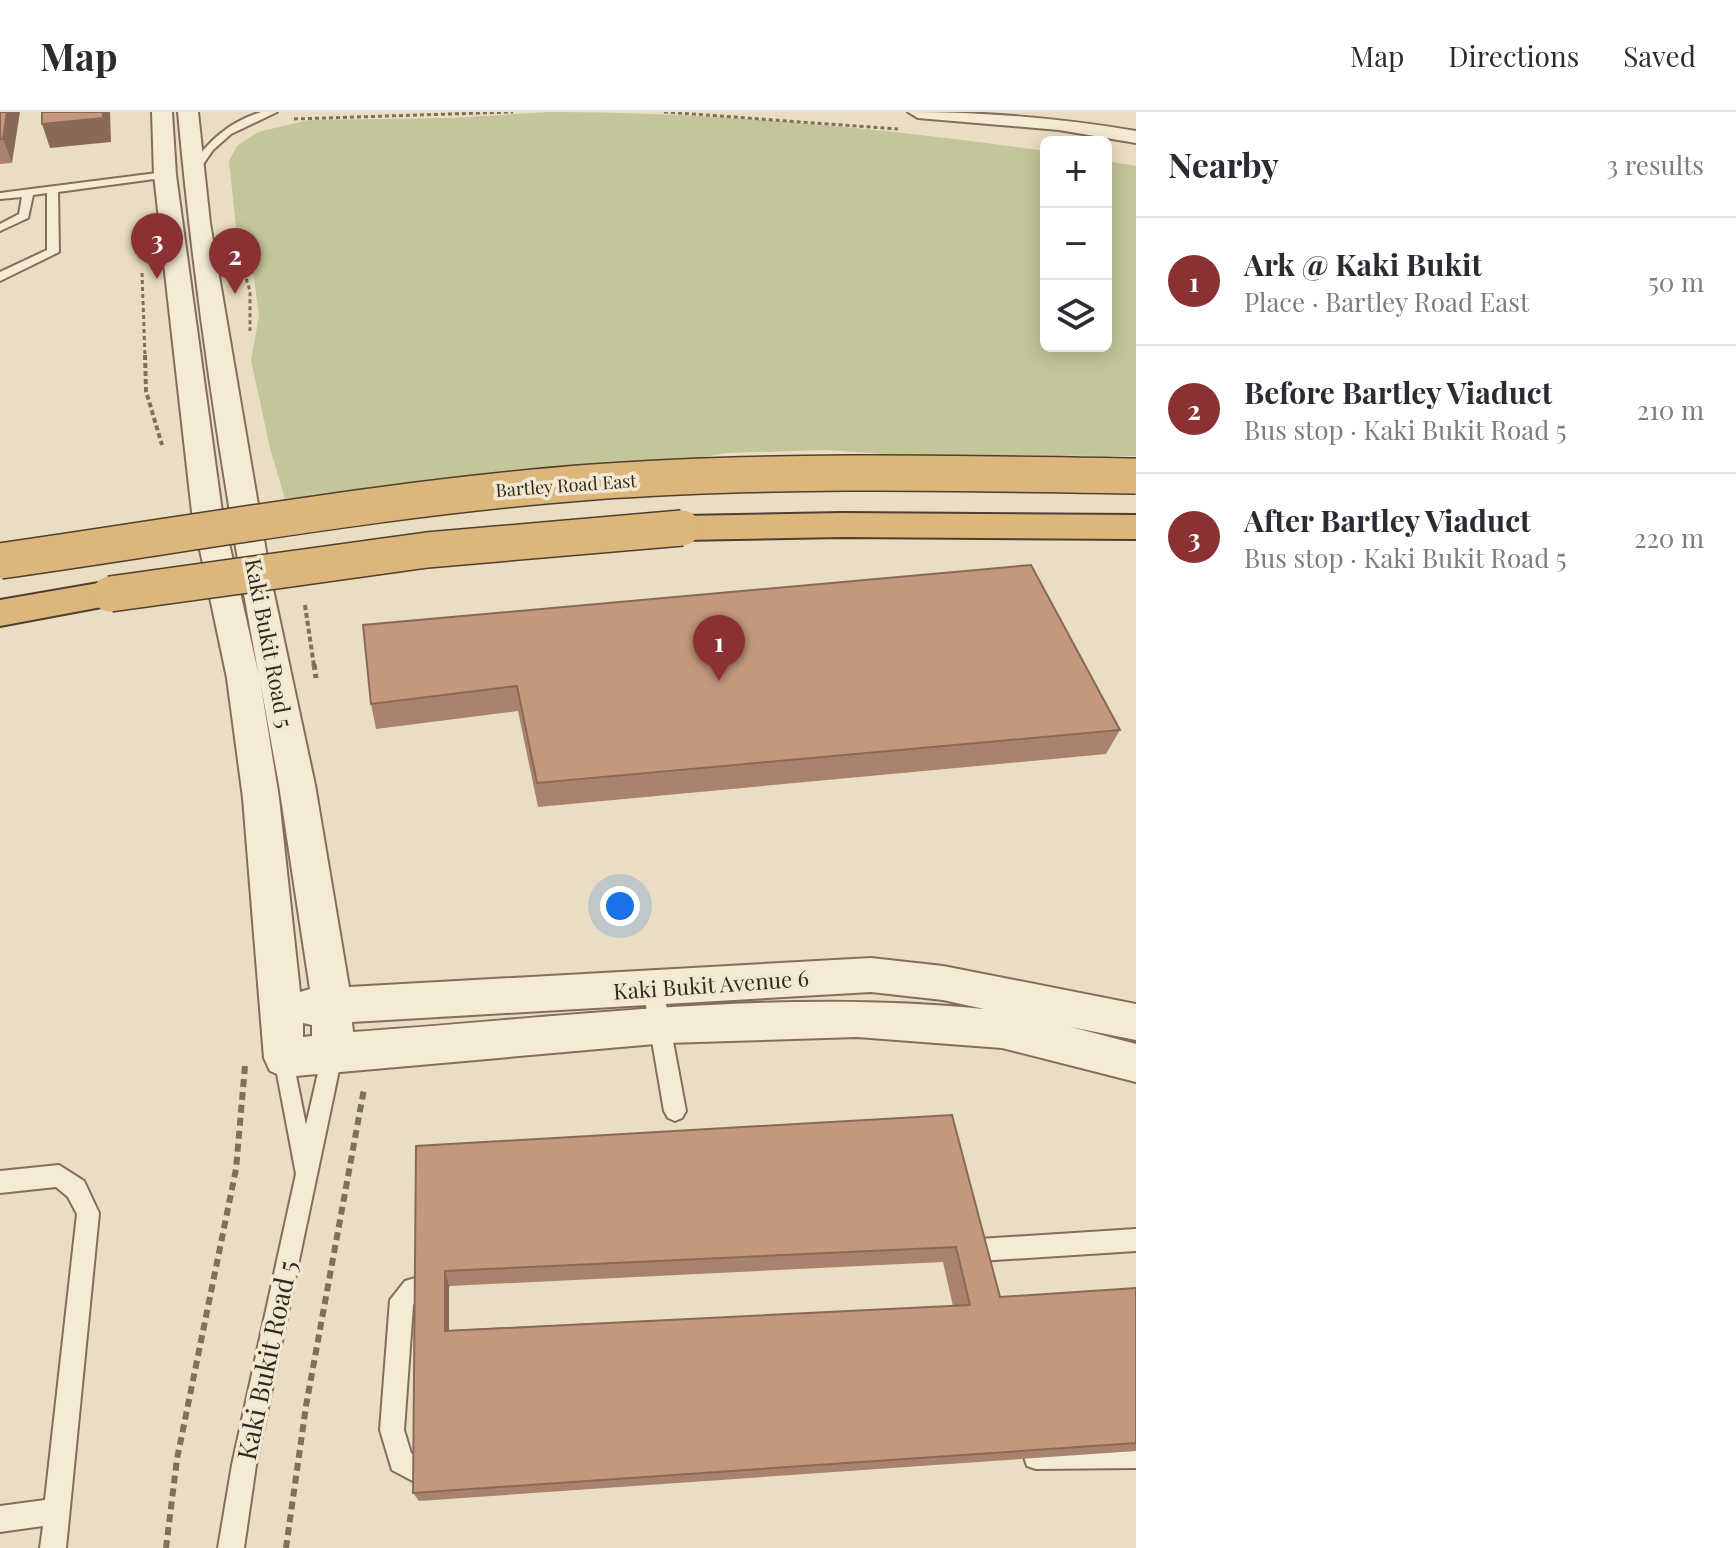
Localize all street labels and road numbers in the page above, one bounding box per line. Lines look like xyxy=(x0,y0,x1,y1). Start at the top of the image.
street label: Bartley Road East xyxy=(495,468,638,502)
street label: Kaki Bukit Road 5 xyxy=(239,556,301,730)
street label: Kaki Bukit Avenue 6 xyxy=(612,962,810,1006)
street label: Kaki Bukit Road 5 xyxy=(228,1257,304,1463)

